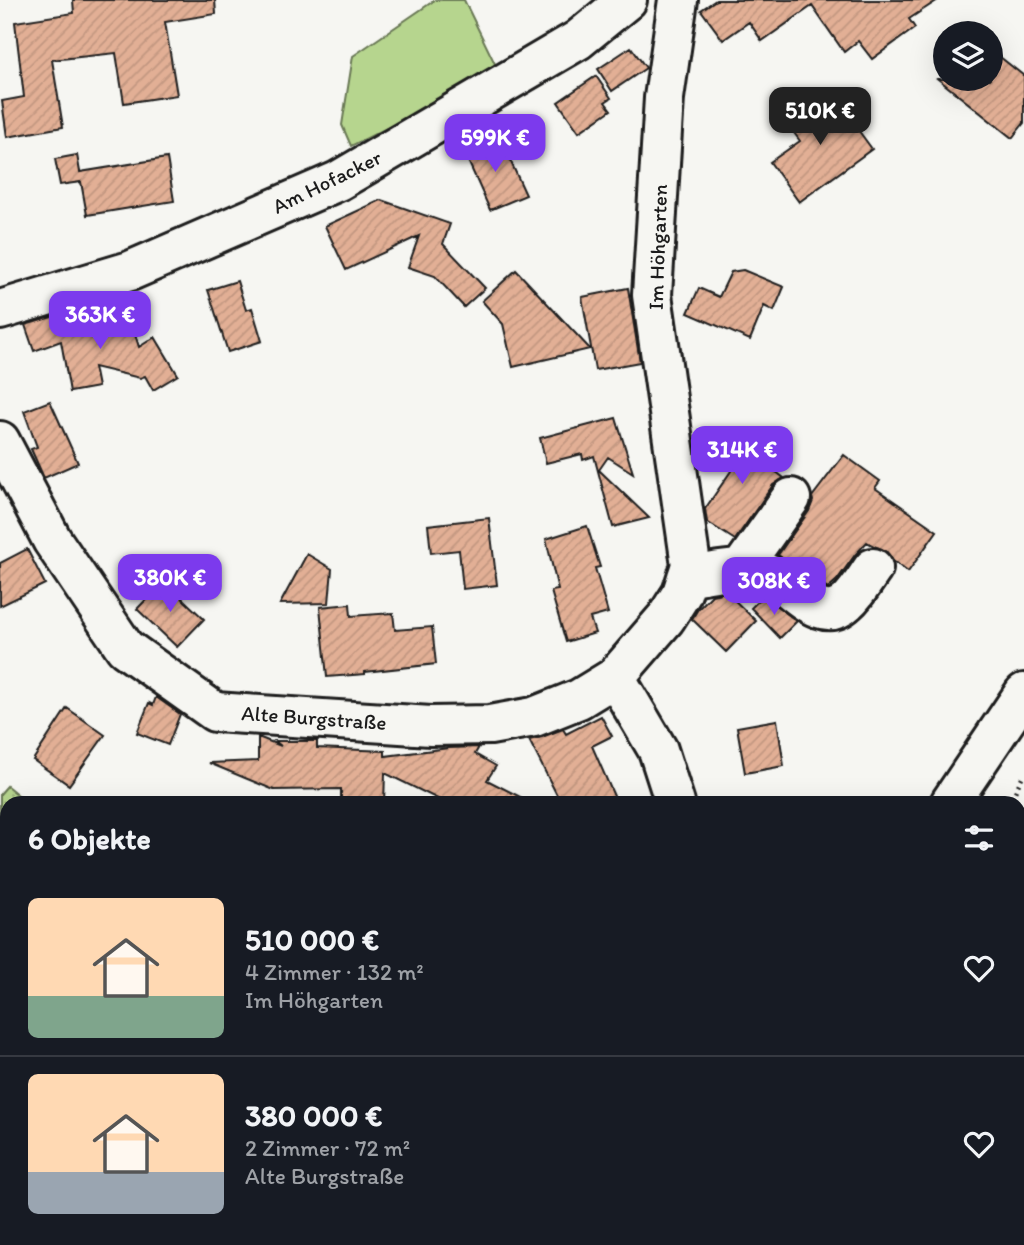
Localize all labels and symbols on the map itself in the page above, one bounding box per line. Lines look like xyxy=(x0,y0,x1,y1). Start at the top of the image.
pin: 510K € xyxy=(763,88,877,147)
pin: 599K € xyxy=(438,114,552,174)
street label: Am Hofacker xyxy=(268,144,385,219)
street label: Im Höhgarten xyxy=(643,183,672,310)
pin: 363K € xyxy=(43,292,157,351)
pin: 314K € xyxy=(685,426,799,486)
pin: 380K € xyxy=(113,554,227,614)
pin: 308K € xyxy=(717,558,831,617)
street label: Alte Burgstraße xyxy=(241,700,387,735)

